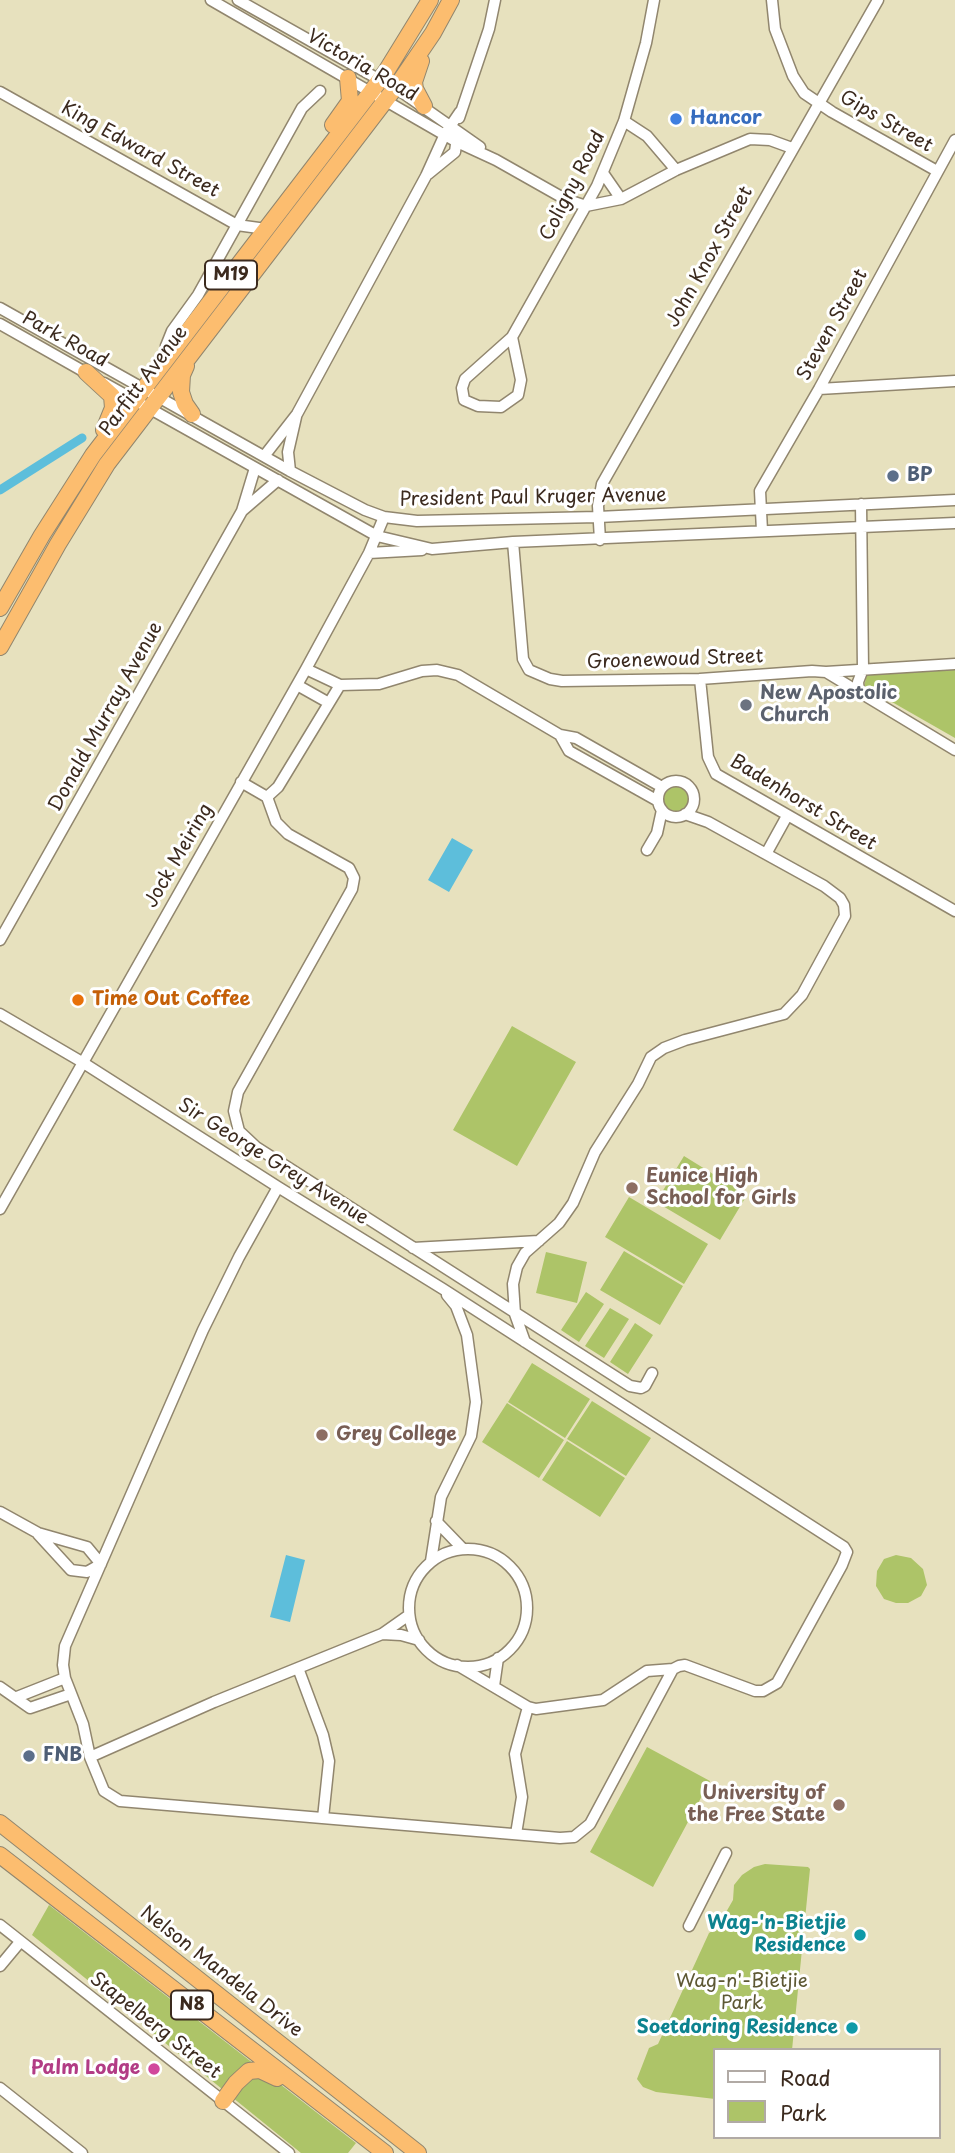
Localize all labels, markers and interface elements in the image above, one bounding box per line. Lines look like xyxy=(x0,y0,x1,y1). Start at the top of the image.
street label: Victoria Road xyxy=(303,25,421,107)
street label: Gips Street xyxy=(835,86,937,158)
street label: King Edward Street xyxy=(57,97,223,203)
place label: Hancor xyxy=(690,108,762,130)
marker: Hancor xyxy=(668,111,684,127)
street label: Coligny Road xyxy=(536,127,610,245)
street label: John Knox Street xyxy=(662,183,758,331)
road number: M19 xyxy=(205,260,257,290)
street label: Steven Street xyxy=(793,265,873,385)
street label: Park Road xyxy=(18,307,112,373)
street label: Parfitt Avenue xyxy=(95,322,193,440)
place label: BP xyxy=(907,465,932,487)
marker: BP xyxy=(885,468,901,484)
street label: President Paul Kruger Avenue xyxy=(399,484,667,512)
street label: Donald Murray Avenue xyxy=(44,618,168,816)
street label: Groenewoud Street xyxy=(586,646,764,674)
place label: New Apostolic Church xyxy=(760,683,897,727)
marker: New Apostolic Church xyxy=(738,697,754,713)
street label: Badenhorst Street xyxy=(726,750,880,856)
street label: Jock Meiring xyxy=(140,800,218,912)
place label: Time Out Coffee xyxy=(92,989,250,1011)
marker: Time Out Coffee xyxy=(70,992,86,1008)
street label: Sir George Grey Avenue xyxy=(174,1094,372,1230)
place label: Eunice High School for Girls xyxy=(646,1166,796,1210)
marker: Eunice High School for Girls xyxy=(624,1180,640,1196)
place label: Grey College xyxy=(336,1424,457,1446)
marker: Grey College xyxy=(314,1427,330,1443)
place label: FNB xyxy=(43,1745,82,1767)
marker: FNB xyxy=(21,1748,37,1764)
place label: University of the Free State xyxy=(687,1783,825,1827)
marker: University of the Free State xyxy=(831,1797,847,1813)
street label: Nelson Mandela Drive xyxy=(135,1902,307,2042)
place label: Wag-'n-Bietjie Residence xyxy=(707,1913,846,1957)
marker: Wag-'n-Bietjie Residence xyxy=(852,1927,868,1943)
street label: Stapelberg Street xyxy=(85,1968,225,2084)
park label: Wag-n'-Bietjie Park xyxy=(676,1971,808,2015)
road number: N8 xyxy=(171,1991,213,2020)
place label: Soetdoring Residence xyxy=(637,2017,838,2039)
marker: Soetdoring Residence xyxy=(844,2020,860,2036)
legend xyxy=(713,2048,941,2139)
place label: Palm Lodge xyxy=(31,2058,140,2080)
marker: Palm Lodge xyxy=(146,2061,162,2077)
text: Road xyxy=(780,2061,831,2093)
text: Park xyxy=(780,2096,827,2128)

